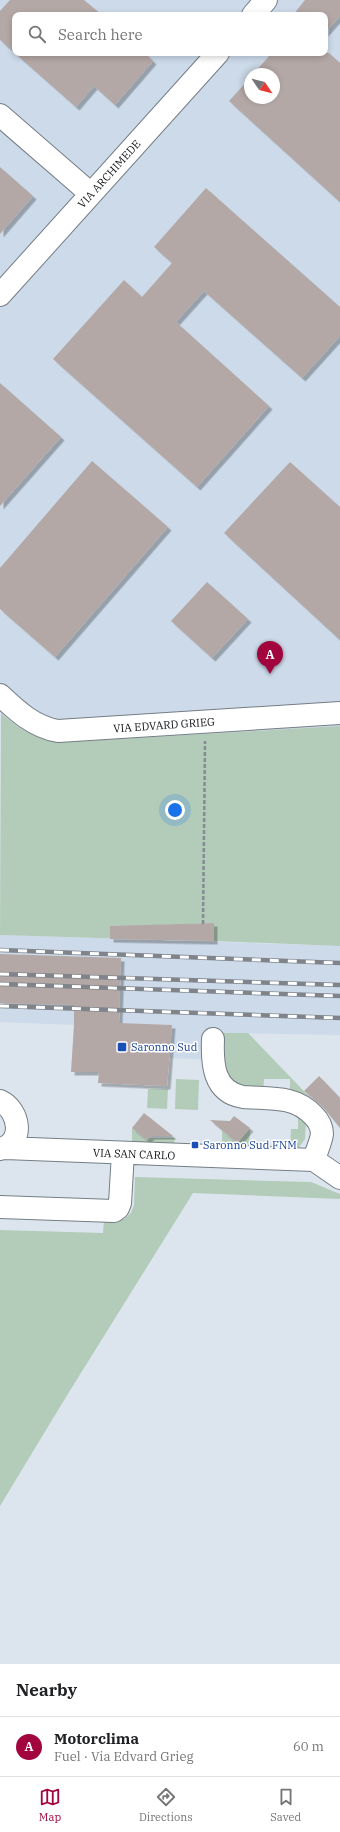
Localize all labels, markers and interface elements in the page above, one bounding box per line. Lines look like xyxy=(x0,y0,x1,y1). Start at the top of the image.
search box xyxy=(12,12,328,56)
icon: search xyxy=(26,23,48,45)
text: Search here xyxy=(58,25,143,44)
north arrow xyxy=(244,68,280,104)
street label: VIA ARCHIMEDE xyxy=(75,137,143,211)
pin: A xyxy=(257,641,283,674)
street label: VIA EDVARD GRIEG xyxy=(113,714,215,736)
your location xyxy=(165,800,185,820)
place label: Saronno Sud xyxy=(131,1040,198,1054)
marker: Saronno Sud xyxy=(116,1041,128,1053)
place label: Saronno Sud FNM xyxy=(203,1138,297,1152)
marker: Saronno Sud FNM xyxy=(190,1140,200,1150)
street label: VIA SAN CARLO xyxy=(93,1146,176,1162)
text: Nearby xyxy=(16,1679,77,1701)
text: Motorclima xyxy=(54,1729,139,1748)
text: A xyxy=(24,1738,34,1755)
text: 60 m xyxy=(293,1738,324,1755)
text: Fuel · Via Edvard Grieg xyxy=(54,1748,193,1765)
tab: Map xyxy=(39,1786,61,1824)
tab: Directions xyxy=(139,1786,193,1824)
tab: Saved xyxy=(270,1786,301,1824)

